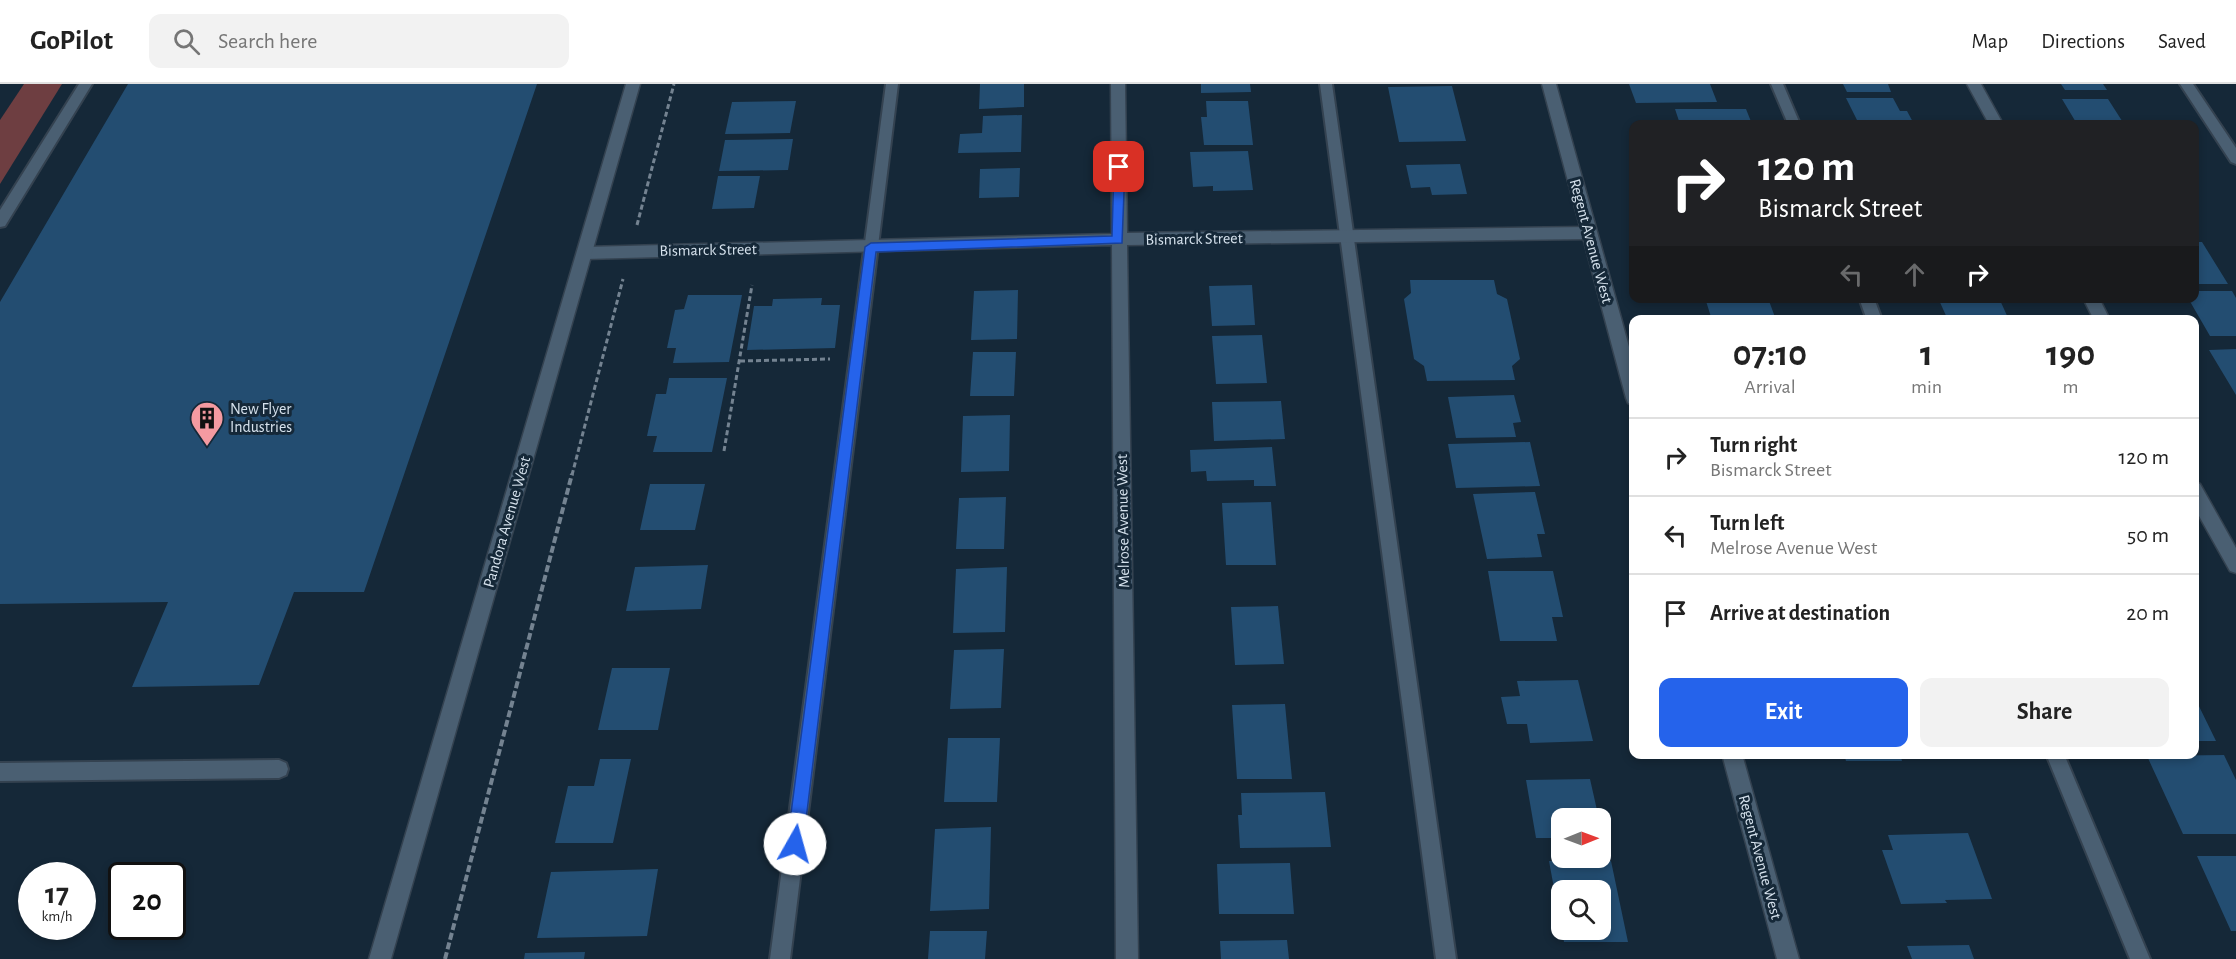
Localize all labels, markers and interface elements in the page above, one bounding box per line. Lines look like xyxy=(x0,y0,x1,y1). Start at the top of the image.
search box xyxy=(149,14,569,68)
icon: search xyxy=(170,25,203,58)
text: GoPilot xyxy=(30,27,113,55)
text: Search here xyxy=(218,30,318,52)
text: Map xyxy=(1972,31,2008,52)
text: Directions xyxy=(2041,31,2125,52)
text: Saved xyxy=(2158,31,2206,52)
pin xyxy=(1093,141,1144,192)
icon: right xyxy=(1659,144,1737,222)
text: 120 m xyxy=(1758,146,1855,188)
icon: arrive xyxy=(1102,150,1135,183)
street label: Regent Avenue West xyxy=(1567,177,1615,305)
text: Bismarck Street xyxy=(1758,195,1922,222)
street label: Bismarck Street xyxy=(1145,230,1243,248)
street label: Bismarck Street xyxy=(659,241,757,259)
icon: left xyxy=(1835,258,1868,291)
icon: ahead xyxy=(1898,258,1931,291)
icon: right xyxy=(1961,258,1994,291)
text: 07:10 xyxy=(1733,336,1807,372)
text: 1 xyxy=(1920,336,1933,372)
text: 190 xyxy=(2046,336,2095,372)
text: Arrival xyxy=(1744,377,1796,397)
text: min xyxy=(1911,377,1942,397)
text: m xyxy=(2063,377,2079,397)
building icon: New Flyer Industries xyxy=(189,400,225,447)
place label: New Flyer Industries xyxy=(230,401,292,435)
text: Turn right xyxy=(1710,434,1797,456)
icon: right xyxy=(1659,441,1692,474)
text: 120 m xyxy=(2119,446,2169,468)
street label: Melrose Avenue West xyxy=(1114,454,1132,588)
street label: Pandora Avenue West xyxy=(481,455,533,589)
text: Bismarck Street xyxy=(1710,460,1832,480)
text: Turn left xyxy=(1710,512,1784,534)
icon: left xyxy=(1659,519,1692,552)
text: 50 m xyxy=(2127,524,2169,546)
text: Melrose Avenue West xyxy=(1710,538,1877,558)
icon: arrive xyxy=(1659,597,1692,630)
text: Arrive at destination xyxy=(1710,602,1890,624)
text: 20 m xyxy=(2126,602,2169,624)
button: Exit xyxy=(1659,678,1908,747)
button: Share xyxy=(1920,678,2169,747)
street label: Regent Avenue West xyxy=(1736,793,1784,921)
north arrow xyxy=(1551,808,1611,868)
map controls xyxy=(1551,808,1611,940)
position arrow xyxy=(763,812,827,876)
speed limit sign: 20 xyxy=(108,862,186,940)
text: 17 xyxy=(45,879,69,909)
button: search xyxy=(1551,880,1611,940)
text: km/h xyxy=(42,909,72,924)

